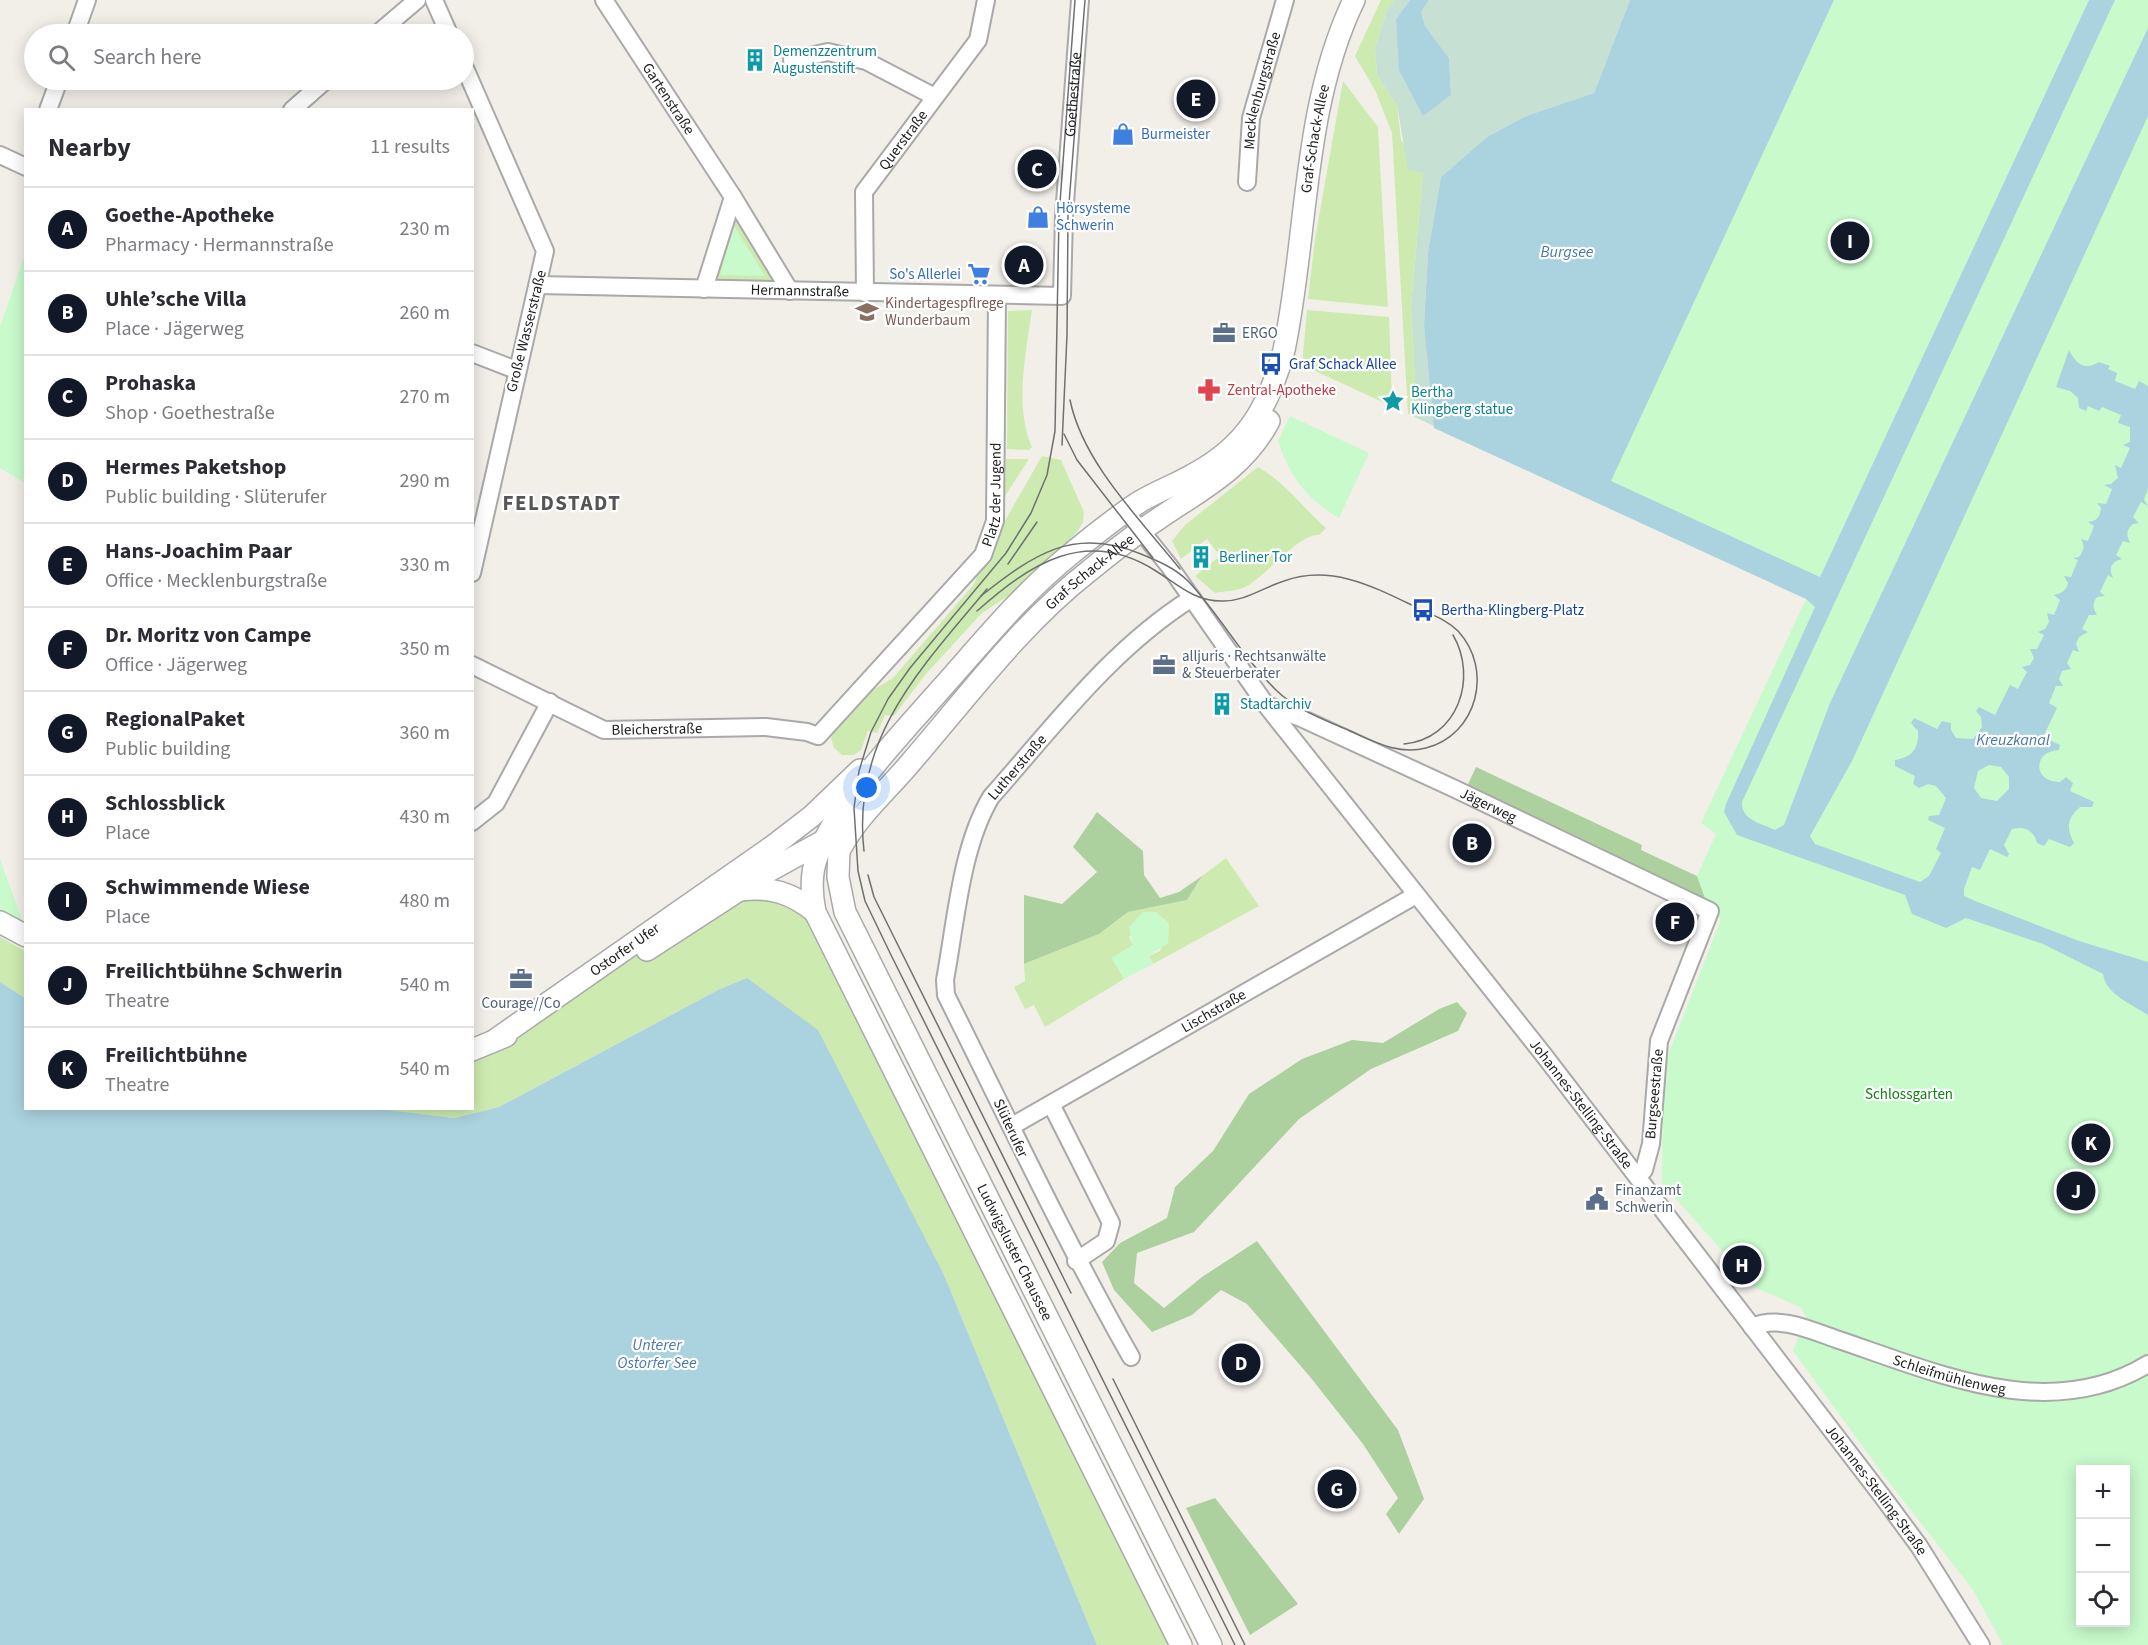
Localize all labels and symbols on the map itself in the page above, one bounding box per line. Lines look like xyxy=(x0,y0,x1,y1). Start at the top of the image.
street label: Mecklenburgstraße xyxy=(1239,29,1286,150)
place label: Demenzzentrum Augustenstift xyxy=(773,41,877,79)
building icon: Demenzzentrum Augustenstift xyxy=(742,47,768,73)
street label: Goethestraße xyxy=(1060,51,1087,138)
street label: Gartenstraße xyxy=(637,59,700,139)
pin: E xyxy=(1176,76,1216,122)
street label: Graf-Schack-Allee xyxy=(1296,82,1335,194)
street label: Querstraße xyxy=(874,106,933,175)
shop icon: Burmeister xyxy=(1110,121,1136,147)
place label: Burmeister xyxy=(1141,124,1211,145)
pin: C xyxy=(1018,146,1056,192)
place label: Hörsysteme Schwerin xyxy=(1056,198,1131,236)
shop icon: Hörsysteme Schwerin xyxy=(1025,204,1051,230)
pin: I xyxy=(1830,218,1870,264)
water label: Burgsee xyxy=(1540,241,1594,263)
pin: A xyxy=(1004,242,1044,288)
supermarket icon: So's Allerlei xyxy=(966,261,992,287)
place label: So's Allerlei xyxy=(889,264,961,285)
street label: Große Wasserstraße xyxy=(501,268,552,394)
street label: Hermannstraße xyxy=(750,279,849,303)
place label: Kindertagespflrege Wunderbaum xyxy=(885,293,1004,331)
school or university icon: Kindertagespflrege Wunderbaum xyxy=(854,299,880,325)
office icon: ERGO xyxy=(1211,320,1237,346)
place label: ERGO xyxy=(1242,323,1278,344)
bus stop icon: Graf Schack Allee xyxy=(1258,351,1284,377)
place label: Graf Schack Allee xyxy=(1289,354,1397,375)
pharmacy icon: Zentral-Apotheke xyxy=(1196,377,1222,403)
place label: Zentral-Apotheke xyxy=(1227,380,1336,401)
place label: Bertha Klingberg statue xyxy=(1411,382,1513,420)
place icon: Bertha Klingberg statue xyxy=(1380,388,1406,414)
street label: Platz der Jugend xyxy=(977,443,1007,550)
district label: FELDSTADT xyxy=(503,488,621,518)
street label: Graf-Schack-Allee xyxy=(1041,529,1139,615)
building icon: Berliner Tor xyxy=(1188,544,1214,570)
place label: Berliner Tor xyxy=(1219,547,1293,568)
bus stop icon: Bertha-Klingberg-Platz xyxy=(1410,597,1436,623)
place label: Bertha-Klingberg-Platz xyxy=(1441,600,1584,621)
place label: alljuris · Rechtsanwälte & Steuerberater xyxy=(1182,646,1326,684)
office icon: alljuris · Rechtsanwälte & Steuerberater xyxy=(1151,652,1177,678)
building icon: Stadtarchiv xyxy=(1209,691,1235,717)
place label: Stadtarchiv xyxy=(1240,694,1311,715)
street label: Bleicherstraße xyxy=(611,718,703,741)
water label: Kreuzkanal xyxy=(1976,729,2050,751)
street label: Lutherstraße xyxy=(983,730,1052,805)
your location xyxy=(852,773,881,802)
street label: Jägerweg xyxy=(1456,783,1521,828)
pin: B xyxy=(1452,820,1492,866)
pin: F xyxy=(1656,900,1694,944)
street label: Ostorfer Ufer xyxy=(586,918,665,982)
office icon: Courage//Co xyxy=(508,966,534,992)
street label: Lischstraße xyxy=(1177,984,1250,1038)
place label: Courage//Co xyxy=(481,993,561,1014)
street label: Johannes-Stelling-Straße xyxy=(1524,1035,1637,1174)
street label: Burgseestraße xyxy=(1640,1048,1669,1140)
park label: Schlossgarten xyxy=(1865,1084,1953,1105)
street label: Slüterufer xyxy=(988,1095,1034,1162)
pin: K xyxy=(2072,1120,2110,1166)
pin: J xyxy=(2056,1168,2096,1214)
street label: Ludwigsluster Chaussee xyxy=(971,1180,1057,1324)
place label: Finanzamt Schwerin xyxy=(1615,1180,1681,1218)
public building icon: Finanzamt Schwerin xyxy=(1584,1186,1610,1212)
pin: H xyxy=(1722,1242,1762,1288)
water label: Unterer Ostorfer See xyxy=(617,1334,697,1374)
pin: D xyxy=(1222,1340,1260,1386)
street label: Schleifmühlenweg xyxy=(1890,1349,2008,1400)
street label: Johannes-Stelling-Straße xyxy=(1820,1421,1932,1559)
pin: G xyxy=(1318,1466,1356,1512)

